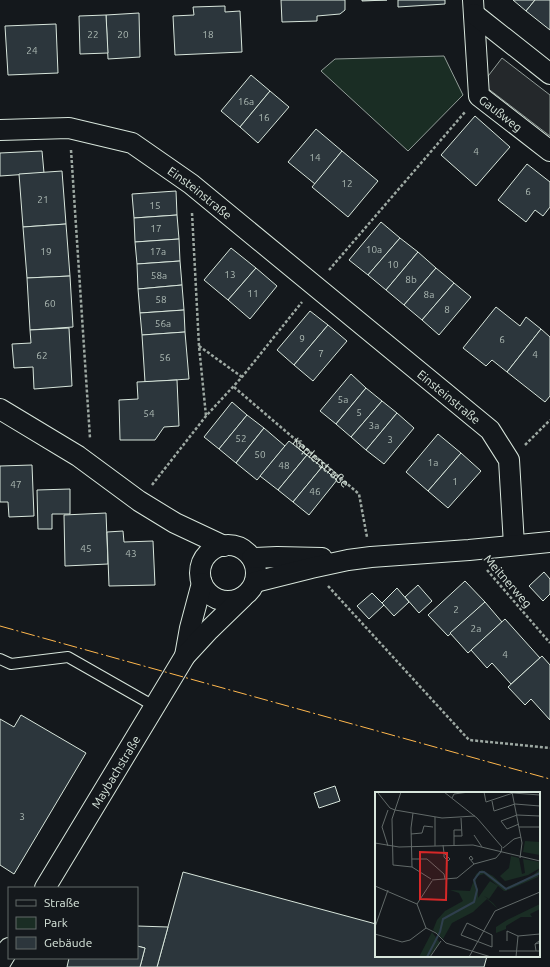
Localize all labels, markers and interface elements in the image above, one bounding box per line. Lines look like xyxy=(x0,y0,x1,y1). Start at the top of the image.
house number: 22 xyxy=(87,29,99,40)
house number: 20 xyxy=(117,29,129,40)
house number: 18 xyxy=(202,29,214,40)
house number: 24 xyxy=(26,45,38,56)
street label: Gaußweg xyxy=(477,92,525,134)
house number: 16a xyxy=(238,96,254,107)
house number: 16 xyxy=(258,112,270,123)
house number: 4 xyxy=(473,146,479,157)
house number: 14 xyxy=(309,152,321,163)
street label: Einsteinstraße xyxy=(166,164,235,221)
house number: 12 xyxy=(341,178,353,189)
house number: 6 xyxy=(525,186,531,197)
house number: 21 xyxy=(37,194,49,205)
house number: 15 xyxy=(149,200,161,211)
house number: 17 xyxy=(150,223,162,234)
house number: 10a xyxy=(366,244,382,255)
house number: 19 xyxy=(40,246,52,257)
house number: 17a xyxy=(150,246,166,257)
house number: 10 xyxy=(387,259,399,270)
house number: 13 xyxy=(224,269,236,280)
house number: 58a xyxy=(151,270,167,281)
house number: 8b xyxy=(405,274,417,285)
house number: 11 xyxy=(247,288,259,299)
house number: 8a xyxy=(424,289,434,300)
house number: 58 xyxy=(155,294,167,305)
house number: 60 xyxy=(44,298,56,309)
house number: 8 xyxy=(444,304,450,315)
house number: 56a xyxy=(155,318,171,329)
house number: 9 xyxy=(299,333,305,344)
house number: 6 xyxy=(499,334,505,345)
house number: 7 xyxy=(318,348,324,359)
house number: 4 xyxy=(532,349,538,360)
house number: 62 xyxy=(36,350,48,361)
house number: 56 xyxy=(159,352,171,363)
street label: Einsteinstraße xyxy=(415,367,483,426)
house number: 5a xyxy=(338,394,348,405)
house number: 5 xyxy=(356,407,362,418)
house number: 54 xyxy=(143,408,155,419)
house number: 3a xyxy=(369,420,379,431)
house number: 52 xyxy=(235,433,247,444)
street label: Keplerstraße xyxy=(291,434,352,489)
house number: 3 xyxy=(387,434,393,445)
house number: 50 xyxy=(254,449,266,460)
house number: 1a xyxy=(428,457,438,468)
house number: 48 xyxy=(278,460,290,471)
house number: 1 xyxy=(452,476,458,487)
house number: 47 xyxy=(10,479,22,490)
house number: 46 xyxy=(309,486,321,497)
house number: 45 xyxy=(80,543,92,554)
house number: 43 xyxy=(125,548,137,559)
street label: Meitnerweg xyxy=(482,552,534,610)
house number: 2 xyxy=(453,604,459,615)
house number: 2a xyxy=(471,623,481,634)
house number: 4 xyxy=(502,649,508,660)
street label: Maybachstraße xyxy=(88,733,142,810)
inset map xyxy=(375,792,540,957)
house number: 3 xyxy=(19,811,25,822)
legend xyxy=(8,887,138,959)
text: Straße xyxy=(44,896,80,909)
text: Park xyxy=(44,916,68,929)
text: Gebäude xyxy=(44,936,92,949)

